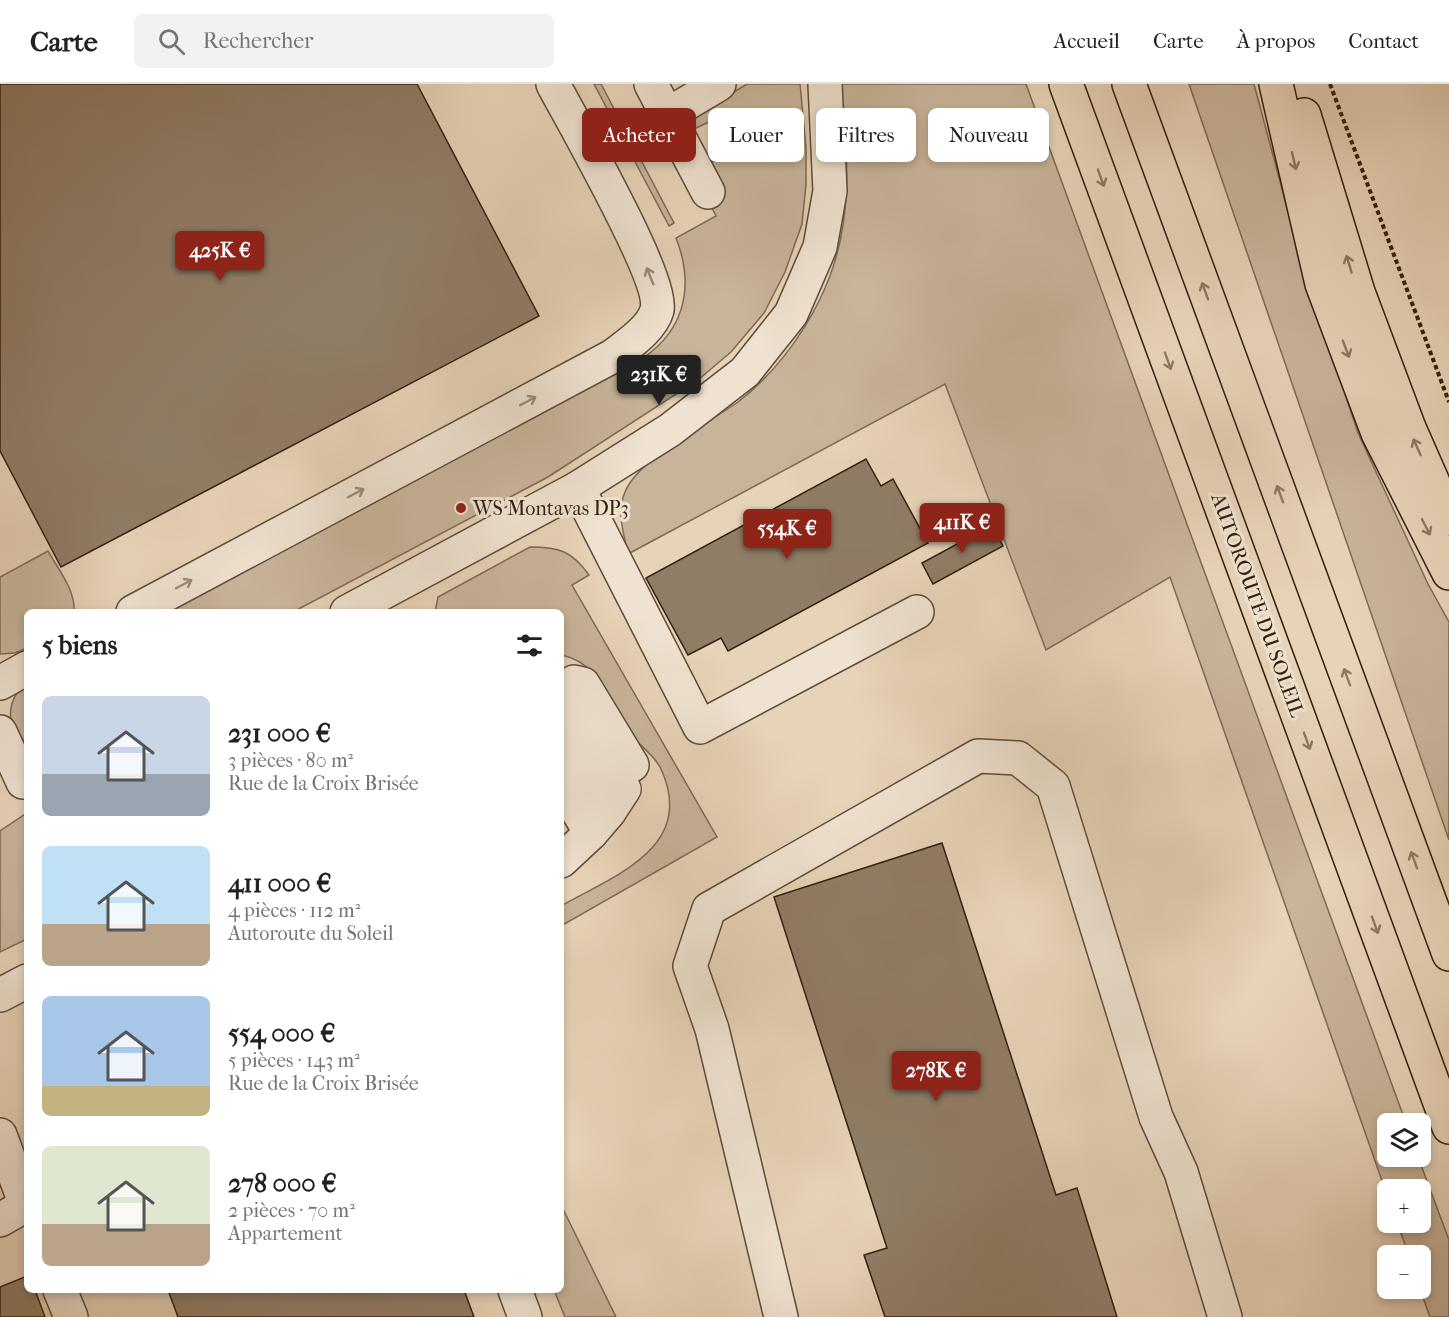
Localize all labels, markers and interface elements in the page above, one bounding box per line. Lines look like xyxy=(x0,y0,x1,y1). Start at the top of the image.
search box xyxy=(134,14,554,68)
text: Carte xyxy=(30,25,98,58)
icon: search xyxy=(155,25,188,58)
text: Rechercher xyxy=(203,28,313,54)
text: Accueil xyxy=(1054,29,1120,53)
text: Carte xyxy=(1153,29,1204,53)
text: À propos xyxy=(1237,29,1315,53)
text: Contact xyxy=(1348,29,1419,53)
chip: Acheter xyxy=(582,108,696,162)
chip: Louer xyxy=(708,108,804,162)
chip: Filtres xyxy=(816,108,916,162)
chip: Nouveau xyxy=(928,108,1049,162)
one-way arrow xyxy=(1289,152,1301,171)
one-way arrow xyxy=(1096,168,1107,187)
pin: 425K € xyxy=(171,231,269,282)
text: 425K € xyxy=(189,239,251,262)
one-way arrow xyxy=(1343,255,1354,274)
one-way arrow xyxy=(644,267,655,286)
one-way arrow xyxy=(1199,283,1210,301)
one-way arrow xyxy=(1342,339,1353,358)
one-way arrow xyxy=(1163,351,1174,370)
pin: 231K € xyxy=(610,355,708,406)
text: 231K € xyxy=(631,363,687,386)
one-way arrow xyxy=(519,395,537,406)
one-way arrow xyxy=(1411,438,1422,456)
one-way arrow xyxy=(1273,485,1284,504)
one-way arrow xyxy=(347,487,365,498)
street label: AUTOROUTE DU SOLEIL xyxy=(1206,489,1309,720)
place label: WS Montavas DP3 xyxy=(472,497,629,520)
marker: WS Montavas DP3 xyxy=(454,501,468,515)
pin: 411K € xyxy=(913,503,1011,554)
pin: 554K € xyxy=(738,509,836,560)
text: 411K € xyxy=(934,511,990,534)
text: 554K € xyxy=(757,517,817,540)
one-way arrow xyxy=(1420,517,1432,535)
one-way arrow xyxy=(175,578,193,590)
icon: filters xyxy=(513,629,546,662)
text: 5 biens xyxy=(42,630,117,661)
one-way arrow xyxy=(1341,668,1352,687)
text: 231 000 € xyxy=(228,718,331,749)
icon: home xyxy=(90,720,162,792)
one-way arrow xyxy=(1303,732,1314,750)
text: 3 pièces · 80 m² xyxy=(228,749,353,772)
text: Rue de la Croix Brisée xyxy=(228,772,419,795)
one-way arrow xyxy=(1408,851,1419,870)
text: 411 000 € xyxy=(228,868,332,899)
icon: home xyxy=(90,870,162,942)
text: 4 pièces · 112 m² xyxy=(228,899,360,922)
one-way arrow xyxy=(1370,915,1381,933)
text: Autoroute du Soleil xyxy=(228,922,394,945)
text: 554 000 € xyxy=(228,1018,335,1049)
icon: home xyxy=(90,1020,162,1092)
text: 5 pièces · 143 m² xyxy=(228,1049,360,1072)
pin: 278K € xyxy=(887,1051,985,1102)
text: 278K € xyxy=(906,1059,966,1082)
text: Rue de la Croix Brisée xyxy=(228,1072,419,1095)
map controls xyxy=(1377,1113,1431,1299)
button: layers xyxy=(1377,1113,1431,1167)
text: 278 000 € xyxy=(228,1168,337,1199)
icon: home xyxy=(90,1170,162,1242)
button: + xyxy=(1377,1179,1431,1233)
text: 2 pièces · 70 m² xyxy=(228,1199,355,1222)
text: Appartement xyxy=(228,1222,343,1245)
button: − xyxy=(1377,1245,1431,1299)

